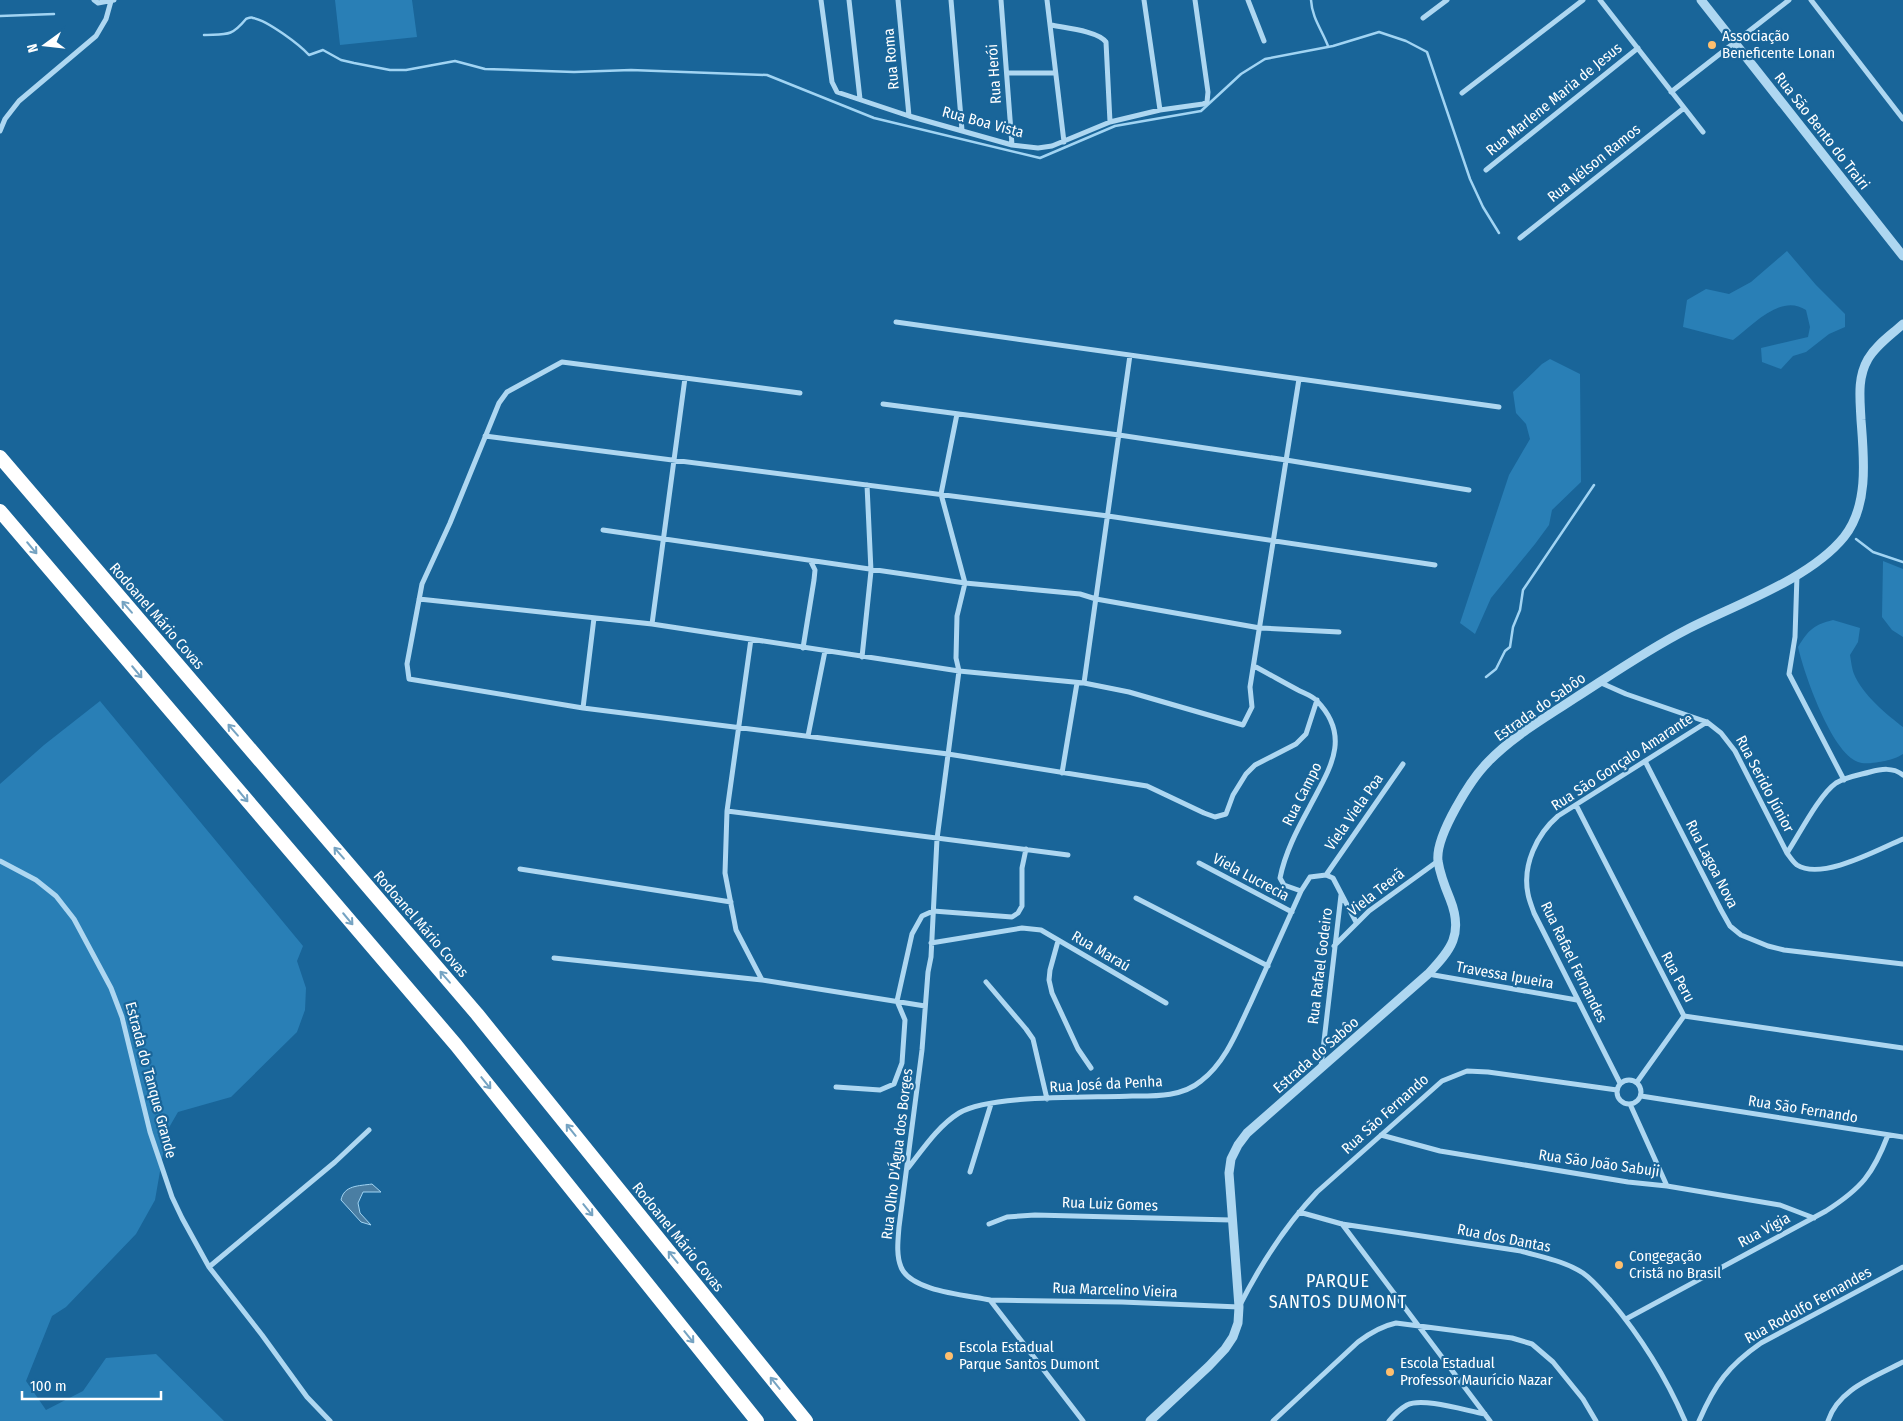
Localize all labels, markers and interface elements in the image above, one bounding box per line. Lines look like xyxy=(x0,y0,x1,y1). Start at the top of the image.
north arrow xyxy=(20,20,70,70)
place label: Associação Beneficente Lonan xyxy=(1722,27,1835,62)
street label: Rua Roma xyxy=(879,28,903,90)
street label: Rua Marlene Maria de Jesus xyxy=(1483,39,1625,159)
marker: Associação Beneficente Lonan xyxy=(1706,39,1718,51)
text: N xyxy=(24,42,42,54)
street label: Rua Herói xyxy=(983,43,1005,105)
street label: Rua São Bento do Trairi xyxy=(1771,69,1873,193)
street label: Rua Boa Vista xyxy=(940,102,1026,142)
street label: Rua Nélson Ramos xyxy=(1544,120,1644,206)
one-way arrow xyxy=(26,542,37,555)
street label: Rodoanel Mário Covas xyxy=(106,559,208,673)
one-way arrow xyxy=(122,600,133,613)
one-way arrow xyxy=(132,665,143,678)
street label: Estrada do Sabôo xyxy=(1491,669,1589,745)
street label: Rua São Gonçalo Amarante xyxy=(1548,709,1696,815)
one-way arrow xyxy=(228,724,239,737)
street label: Rua Serido Júnior xyxy=(1732,733,1798,836)
street label: Rua Campo xyxy=(1278,759,1326,829)
street label: Viela Viela Poa xyxy=(1321,770,1387,854)
one-way arrow xyxy=(237,789,248,802)
street label: Rua Lagoa Nova xyxy=(1682,817,1742,911)
one-way arrow xyxy=(333,847,345,860)
street label: Viela Lucrecia xyxy=(1210,849,1292,905)
street label: Viela Teerã xyxy=(1344,864,1408,920)
street label: Rodoanel Mário Covas xyxy=(370,867,472,981)
street label: Rua Rafael Fernandes xyxy=(1537,899,1611,1025)
street label: Rua Rafael Godeiro xyxy=(1304,907,1336,1025)
one-way arrow xyxy=(342,913,354,926)
street label: Rua Maraú xyxy=(1068,927,1134,975)
street label: Rua Peru xyxy=(1657,949,1699,1005)
street label: Travessa Ipueira xyxy=(1455,958,1555,992)
one-way arrow xyxy=(439,970,451,983)
street label: Estrada do Tanque Grande xyxy=(121,1000,181,1160)
street label: Estrada do Sabôo xyxy=(1270,1013,1362,1097)
street label: Rua Olho D'Água dos Borges xyxy=(878,1068,916,1240)
street label: Rua São Fernando xyxy=(1338,1070,1432,1158)
street label: Rua José da Penha xyxy=(1049,1072,1163,1096)
one-way arrow xyxy=(481,1076,492,1089)
street label: Rua São Fernando xyxy=(1747,1091,1859,1127)
one-way arrow xyxy=(565,1124,576,1137)
street label: Rua São João Sabuji xyxy=(1537,1146,1661,1180)
street label: Rodoanel Mário Covas xyxy=(628,1179,728,1295)
street label: Rua Luiz Gomes xyxy=(1062,1193,1158,1215)
one-way arrow xyxy=(582,1203,593,1216)
street label: Rua Vigia xyxy=(1735,1209,1793,1251)
street label: Rua dos Dantas xyxy=(1456,1220,1552,1256)
place label: Congegação Cristã no Brasil xyxy=(1629,1247,1721,1282)
one-way arrow xyxy=(667,1250,678,1263)
marker: Congegação Cristã no Brasil xyxy=(1613,1259,1625,1271)
street label: Rua Rodolfo Fernandes xyxy=(1741,1263,1875,1347)
district label: PARQUE SANTOS DUMONT xyxy=(1269,1270,1407,1313)
street label: Rua Marcelino Vieira xyxy=(1052,1279,1178,1301)
one-way arrow xyxy=(684,1330,695,1343)
place label: Escola Estadual Parque Santos Dumont xyxy=(959,1338,1099,1373)
marker: Escola Estadual Parque Santos Dumont xyxy=(943,1350,955,1362)
place label: Escola Estadual Professor Maurício Nazar xyxy=(1400,1354,1553,1389)
marker: Escola Estadual Professor Maurício Nazar xyxy=(1384,1366,1396,1378)
scale bar xyxy=(22,1368,161,1400)
text: 100 m xyxy=(30,1377,67,1395)
one-way arrow xyxy=(770,1377,781,1390)

